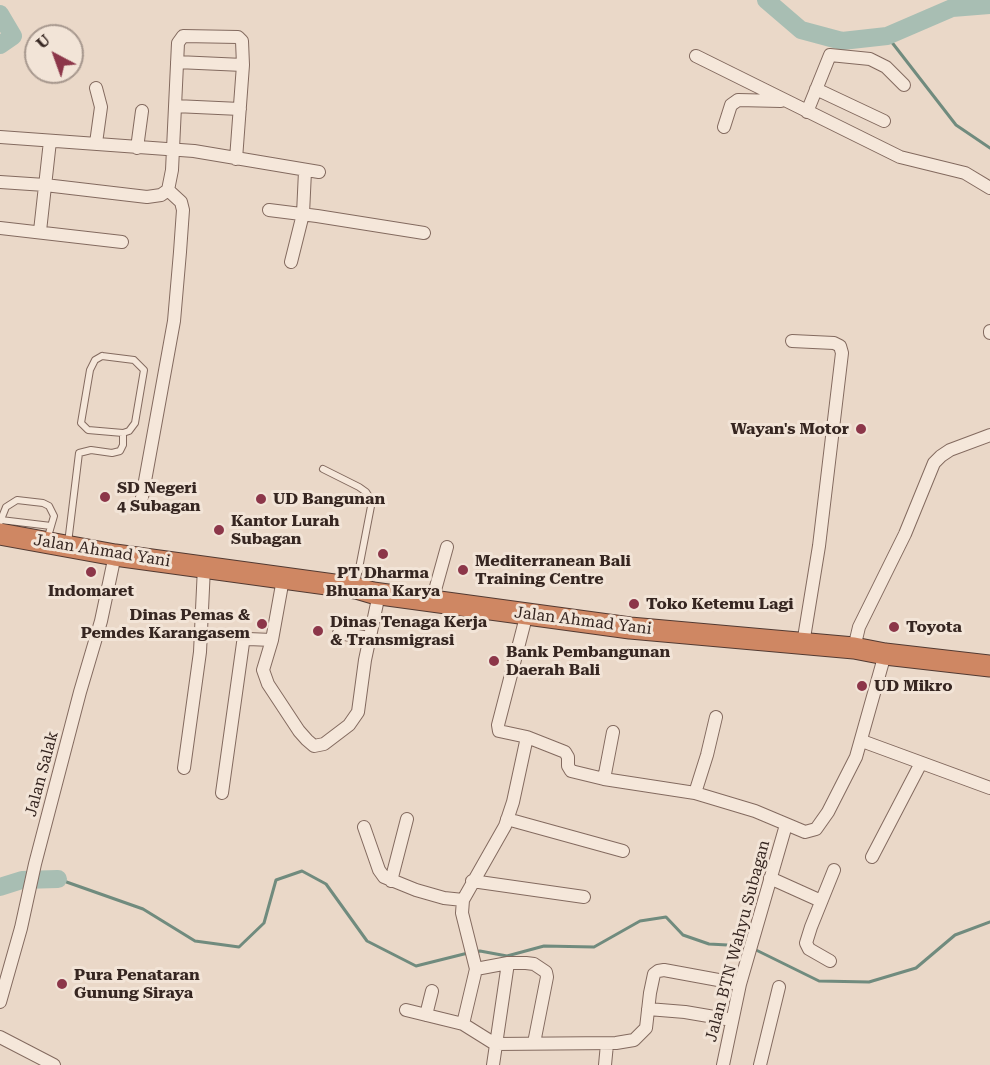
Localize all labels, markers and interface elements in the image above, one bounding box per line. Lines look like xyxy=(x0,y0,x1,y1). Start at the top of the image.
north arrow xyxy=(24,24,84,84)
text: U xyxy=(32,30,54,53)
place label: Wayan's Motor xyxy=(730,419,849,439)
marker: Wayan's Motor xyxy=(854,422,868,436)
place label: SD Negeri 4 Subagan xyxy=(117,478,201,516)
place label: UD Bangunan xyxy=(273,489,385,509)
marker: SD Negeri 4 Subagan xyxy=(98,490,112,504)
marker: UD Bangunan xyxy=(254,492,268,506)
place label: Kantor Lurah Subagan xyxy=(231,511,339,549)
marker: Kantor Lurah Subagan xyxy=(212,523,226,537)
street label: Jalan Ahmad Yani xyxy=(32,531,172,571)
marker: PT Dharma Bhuana Karya xyxy=(376,547,390,561)
place label: Mediterranean Bali Training Centre xyxy=(475,551,631,589)
place label: PT Dharma Bhuana Karya xyxy=(326,563,440,601)
marker: Mediterranean Bali Training Centre xyxy=(456,563,470,577)
marker: Indomaret xyxy=(84,565,98,579)
place label: Indomaret xyxy=(48,581,134,601)
place label: Toko Ketemu Lagi xyxy=(646,594,794,614)
marker: Toko Ketemu Lagi xyxy=(627,597,641,611)
street label: Jalan Ahmad Yani xyxy=(513,603,653,639)
place label: Dinas Pemas & Pemdes Karangasem xyxy=(81,605,250,643)
place label: Dinas Tenaga Kerja & Transmigrasi xyxy=(330,612,487,650)
marker: Dinas Pemas & Pemdes Karangasem xyxy=(255,617,269,631)
place label: Toyota xyxy=(906,617,962,637)
marker: Toyota xyxy=(887,620,901,634)
marker: Dinas Tenaga Kerja & Transmigrasi xyxy=(311,624,325,638)
place label: Bank Pembangunan Daerah Bali xyxy=(506,642,670,680)
marker: Bank Pembangunan Daerah Bali xyxy=(487,654,501,668)
place label: UD Mikro xyxy=(874,676,953,696)
marker: UD Mikro xyxy=(855,679,869,693)
street label: Jalan Salak xyxy=(21,729,63,819)
street label: Jalan BTN Wahyu Subagan xyxy=(702,838,774,1044)
place label: Pura Penataran Gunung Siraya xyxy=(74,965,200,1003)
marker: Pura Penataran Gunung Siraya xyxy=(55,977,69,991)

